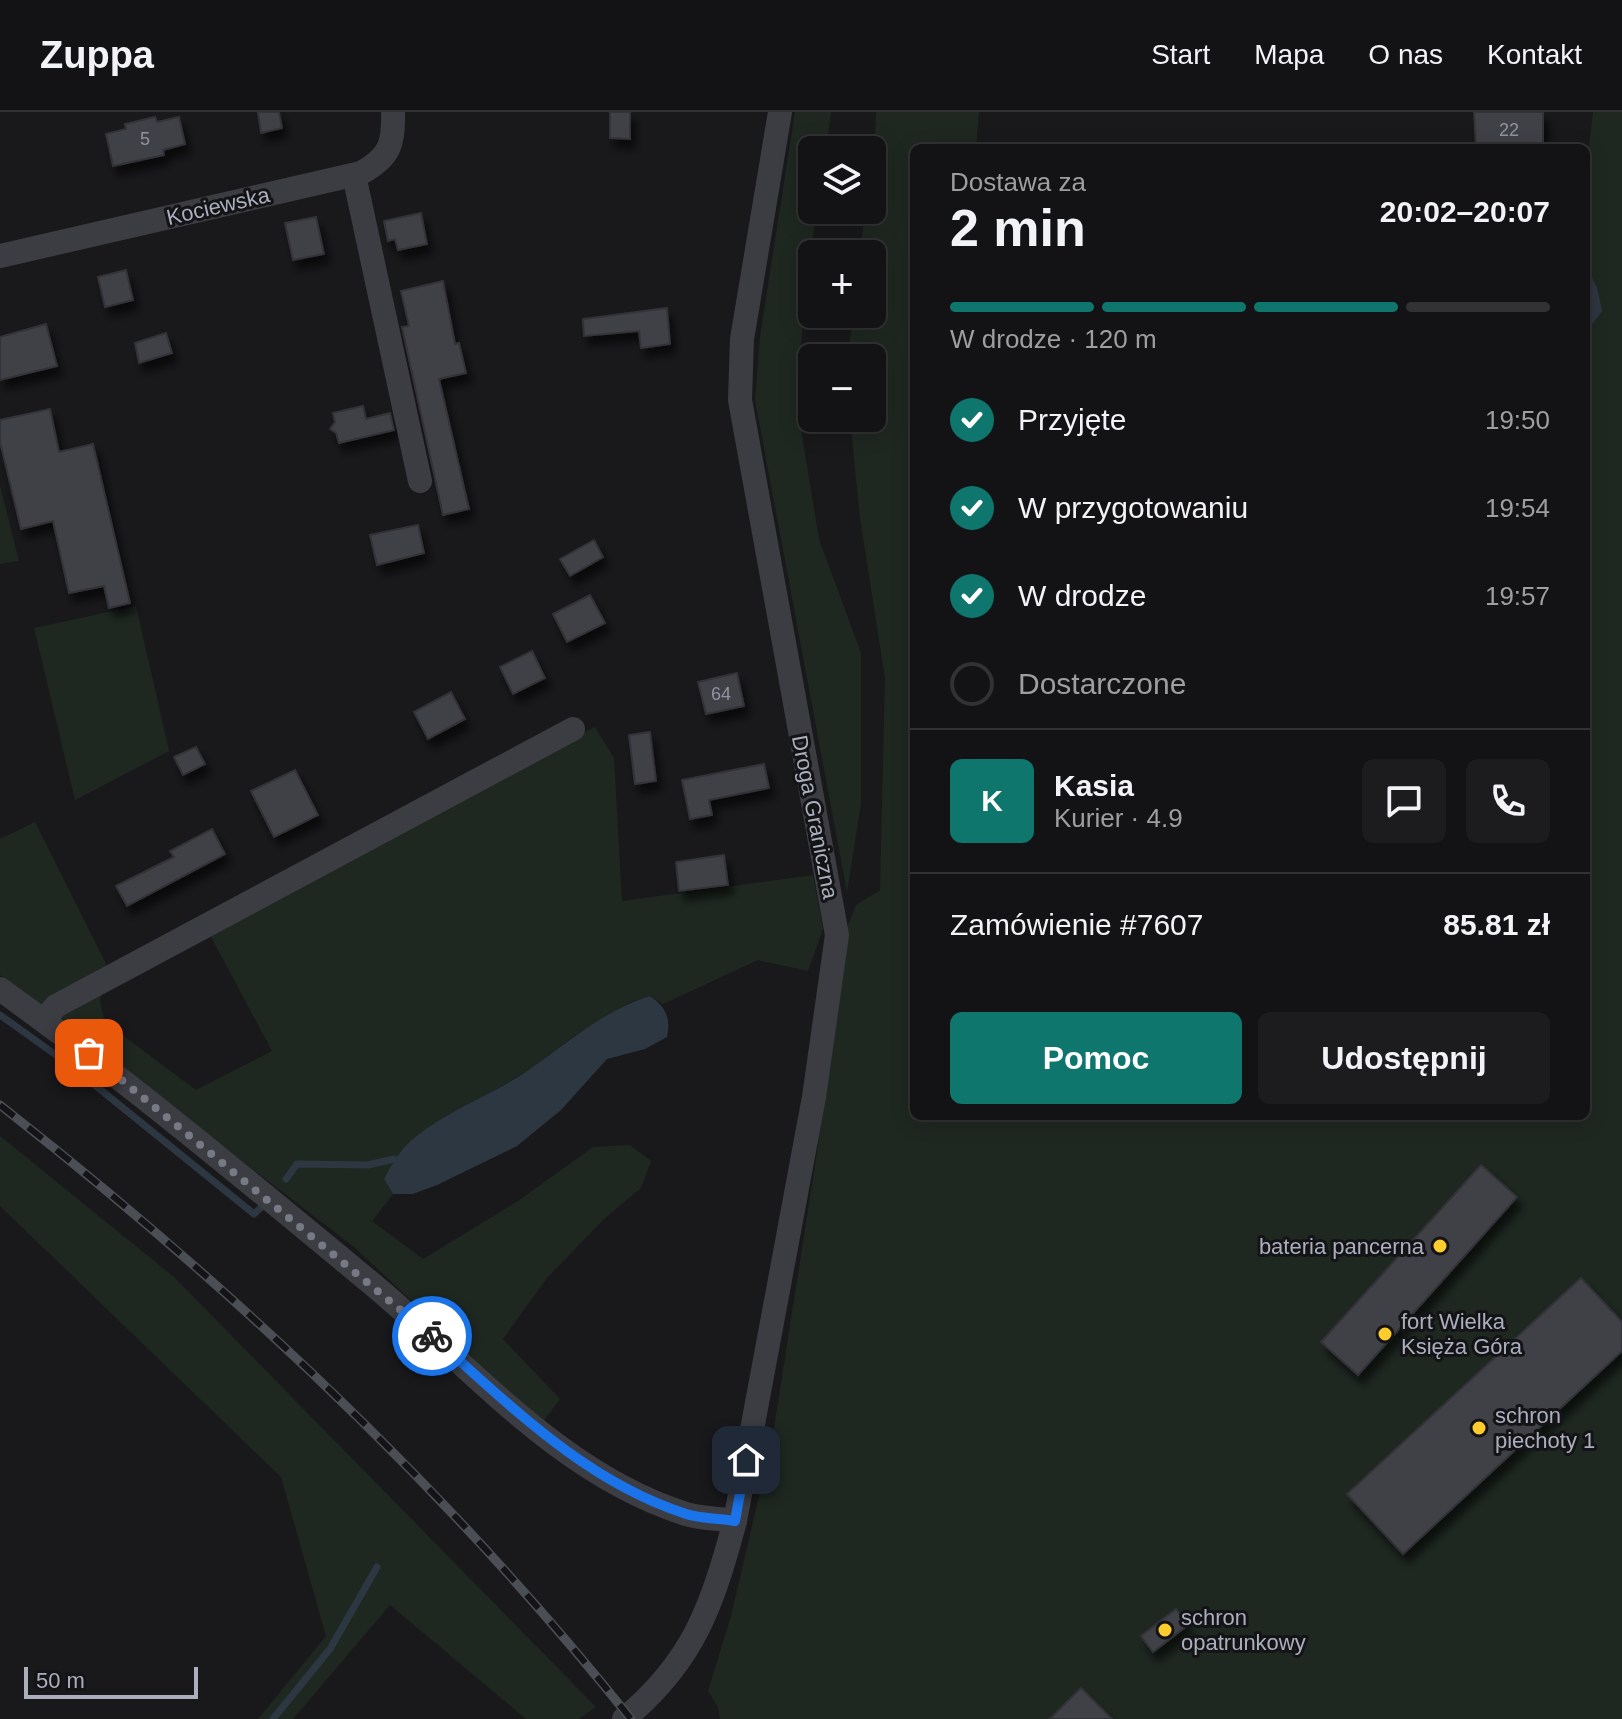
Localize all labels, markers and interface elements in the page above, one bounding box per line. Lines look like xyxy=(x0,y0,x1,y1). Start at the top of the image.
text: Zuppa xyxy=(40,34,154,76)
text: Start xyxy=(1151,39,1210,70)
text: Mapa xyxy=(1254,39,1324,70)
text: O nas xyxy=(1368,39,1443,70)
text: Kontakt xyxy=(1487,39,1582,70)
house number: 22 xyxy=(1499,120,1519,140)
house number: 5 xyxy=(140,129,150,149)
map controls xyxy=(798,136,886,432)
button: layers xyxy=(798,136,886,224)
text: Dostawa za xyxy=(950,167,1086,197)
street label: Kociewska xyxy=(164,182,273,230)
text: 20:02–20:07 xyxy=(1380,195,1550,228)
text: 2 min xyxy=(950,199,1086,257)
button: + xyxy=(798,240,886,328)
text: W drodze · 120 m xyxy=(950,324,1157,354)
button: − xyxy=(798,344,886,432)
icon: check xyxy=(950,398,994,442)
text: Przyjęte xyxy=(1018,403,1126,436)
text: 19:50 xyxy=(1485,405,1550,435)
icon: check xyxy=(950,486,994,530)
text: W przygotowaniu xyxy=(1018,491,1248,524)
text: 19:54 xyxy=(1485,493,1550,523)
icon: check xyxy=(950,574,994,618)
text: W drodze xyxy=(1018,579,1146,612)
text: 19:57 xyxy=(1485,581,1550,611)
text: Dostarczone xyxy=(1018,667,1186,700)
house number: 64 xyxy=(711,684,731,704)
street label: Droga Graniczna xyxy=(787,733,843,902)
button: chat xyxy=(1362,759,1446,843)
button: phone xyxy=(1466,759,1550,843)
text: Kasia xyxy=(1054,769,1134,802)
text: K xyxy=(981,784,1003,817)
text: Kurier · 4.9 xyxy=(1054,803,1183,833)
text: Zamówienie #7607 xyxy=(950,908,1204,941)
text: 85.81 zł xyxy=(1443,908,1550,941)
button: Pomoc xyxy=(950,1012,1242,1104)
button: Udostępnij xyxy=(1258,1012,1550,1104)
pin xyxy=(55,1019,123,1087)
icon: bag xyxy=(67,1031,111,1075)
place label: bateria pancerna xyxy=(1259,1234,1425,1259)
marker: bateria pancerna xyxy=(1431,1237,1449,1255)
courier xyxy=(392,1296,472,1376)
place label: fort Wielka Księża Góra xyxy=(1401,1309,1523,1359)
icon: bike xyxy=(410,1314,454,1358)
marker: fort Wielka Księża Góra xyxy=(1376,1325,1394,1343)
place label: schron piechoty 1 xyxy=(1495,1403,1595,1453)
marker: schron piechoty 1 xyxy=(1470,1419,1488,1437)
pin xyxy=(712,1426,780,1494)
icon: home xyxy=(724,1438,768,1482)
place label: schron opatrunkowy xyxy=(1181,1605,1306,1655)
marker: schron opatrunkowy xyxy=(1156,1621,1174,1639)
scale bar xyxy=(24,1663,198,1699)
text: 50 m xyxy=(36,1668,85,1693)

